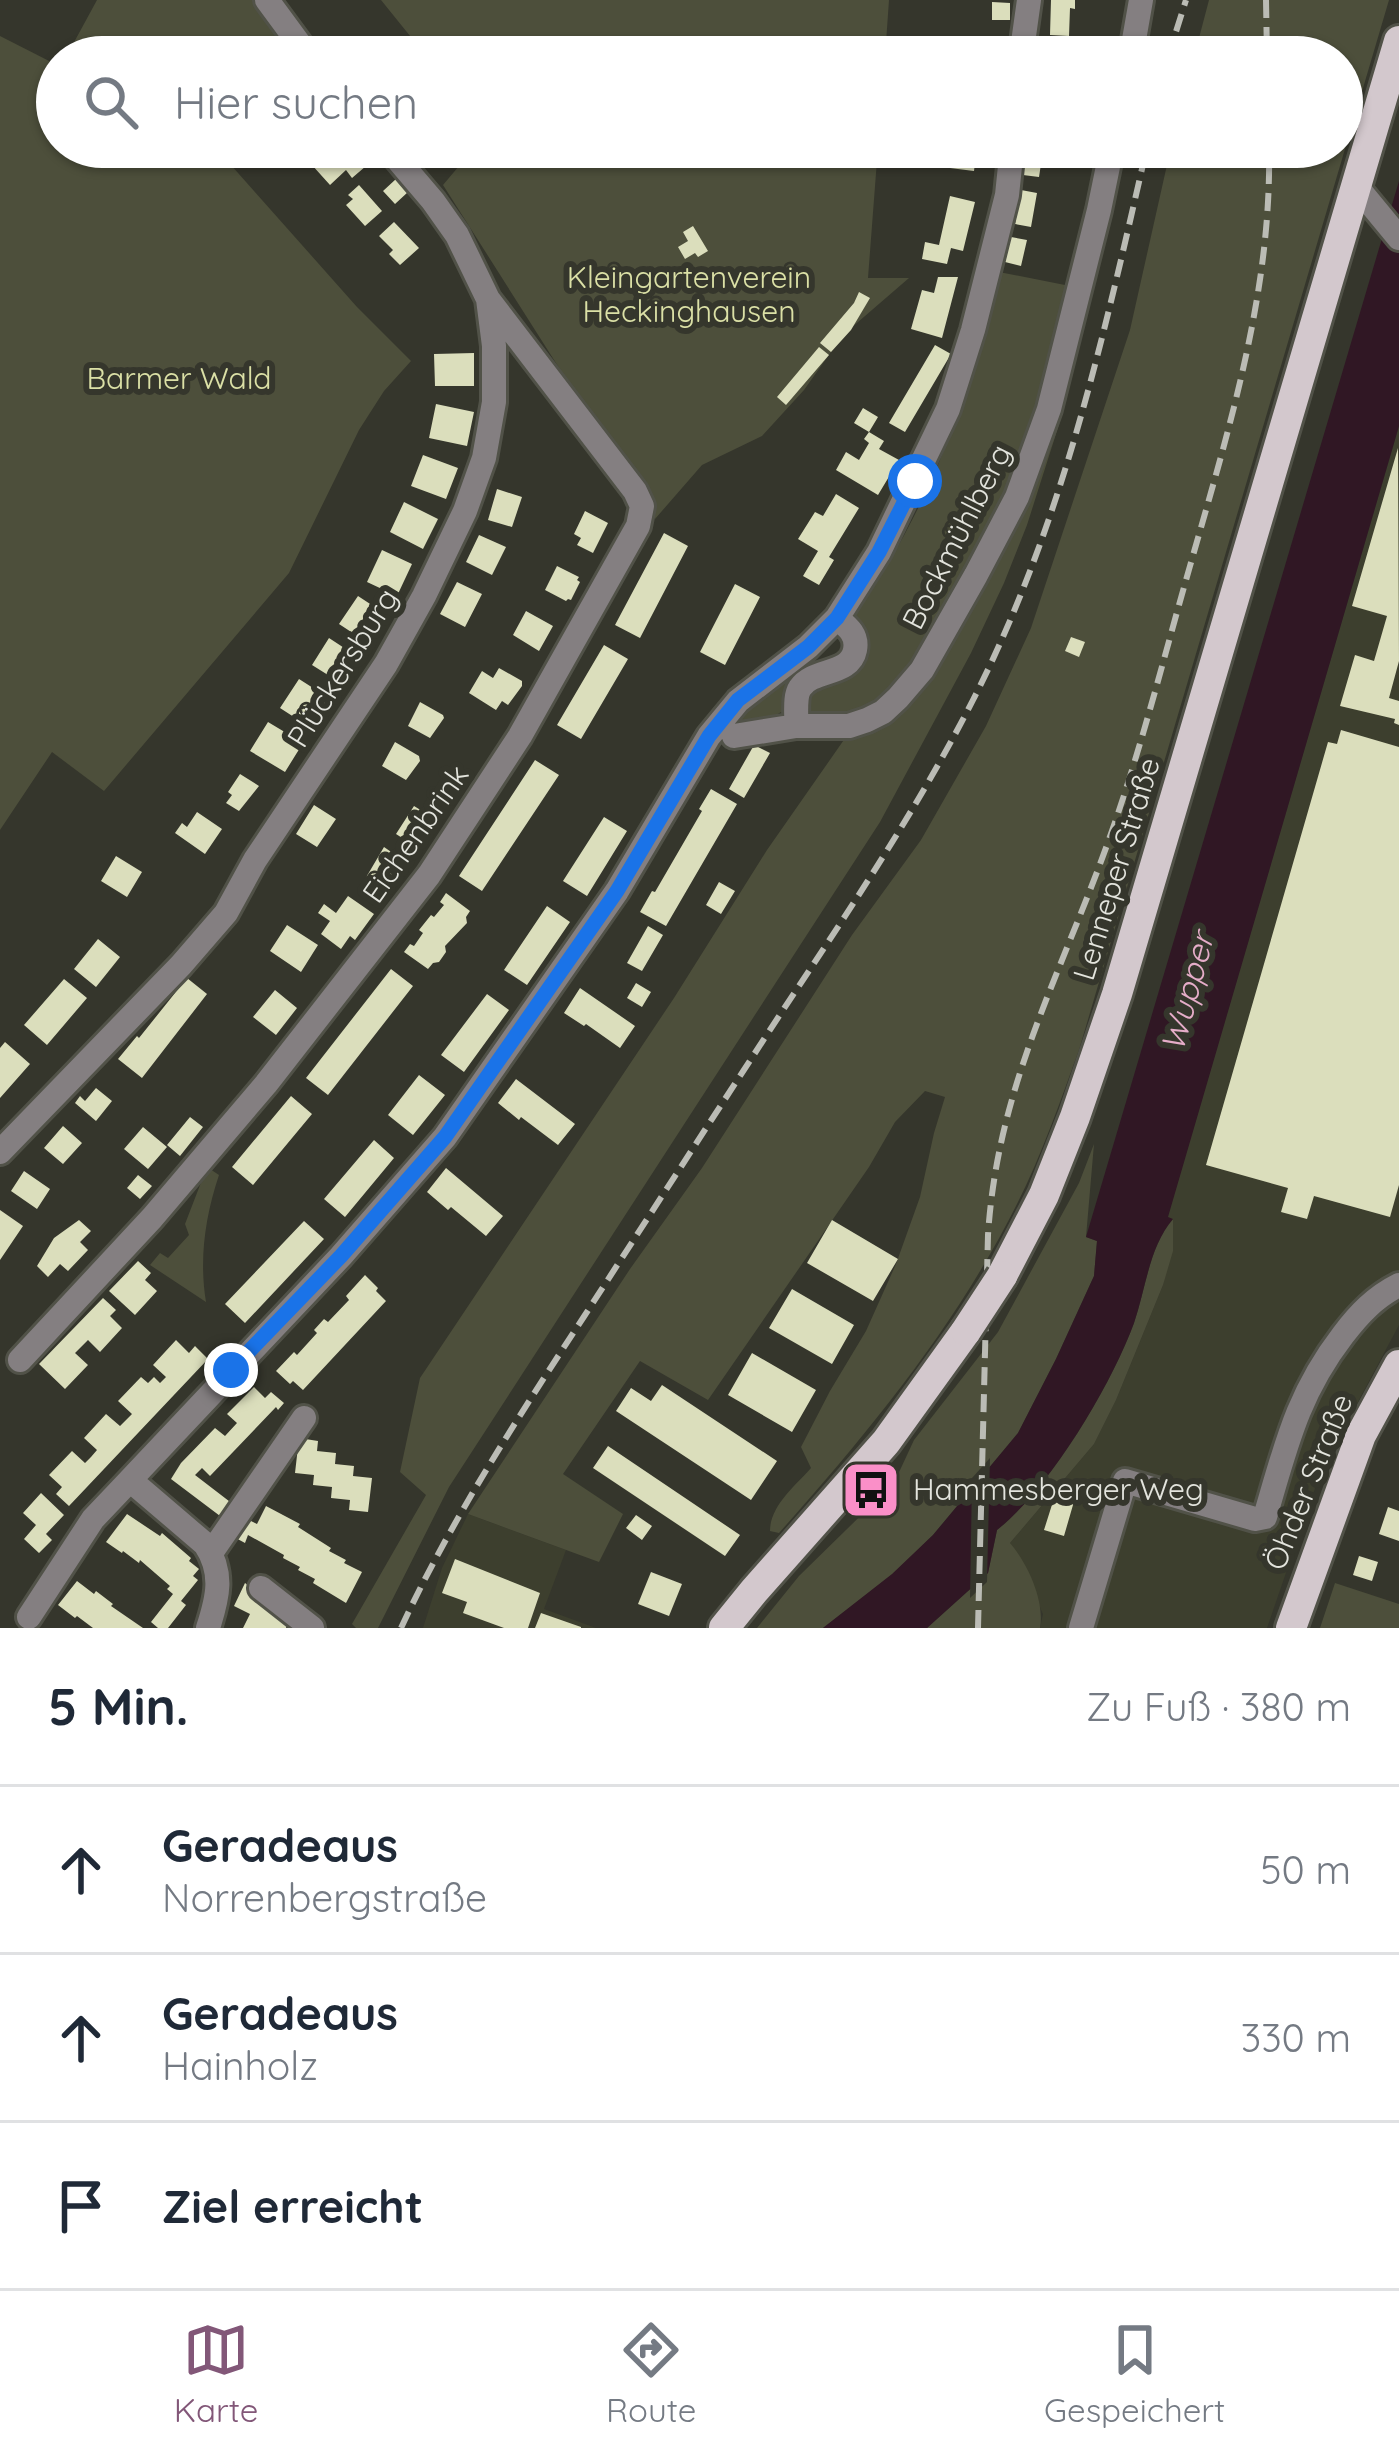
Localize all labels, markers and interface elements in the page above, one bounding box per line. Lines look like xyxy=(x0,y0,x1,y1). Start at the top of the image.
search box xyxy=(36,36,1363,168)
icon: search xyxy=(78,69,144,135)
text: Hier suchen xyxy=(174,74,418,130)
park label: Kleingartenverein Heckinghausen xyxy=(567,258,811,330)
park label: Barmer Wald xyxy=(87,359,271,397)
street label: Bockmühlberg xyxy=(893,438,1019,635)
route start xyxy=(888,454,942,508)
street label: Plückersburg xyxy=(278,581,406,754)
street label: Lenneper Straße xyxy=(1064,753,1168,985)
street label: Eichenbrink xyxy=(354,757,477,910)
water label: Wupper xyxy=(1151,924,1223,1056)
route end xyxy=(204,1343,258,1397)
street label: Öhder Straße xyxy=(1256,1388,1361,1575)
bus stop icon: Hammesberger Weg xyxy=(840,1459,902,1521)
place label: Hammesberger Weg xyxy=(913,1470,1204,1508)
text: 5 Min. xyxy=(48,1674,189,1738)
text: Zu Fuß · 380 m xyxy=(1086,1682,1351,1731)
text: Geradeaus xyxy=(162,1817,398,1873)
icon: ahead xyxy=(48,1837,114,1903)
text: 50 m xyxy=(1260,1845,1351,1894)
text: Norrenbergstraße xyxy=(162,1873,487,1922)
text: Geradeaus xyxy=(162,1985,398,2041)
icon: ahead xyxy=(48,2005,114,2071)
text: 330 m xyxy=(1241,2013,1351,2062)
text: Hainholz xyxy=(162,2041,318,2090)
icon: arrive xyxy=(48,2173,114,2239)
text: Ziel erreicht xyxy=(162,2178,423,2234)
tab: Karte xyxy=(174,2317,258,2430)
tab: Route xyxy=(606,2317,696,2430)
tab: Gespeichert xyxy=(1044,2317,1225,2430)

